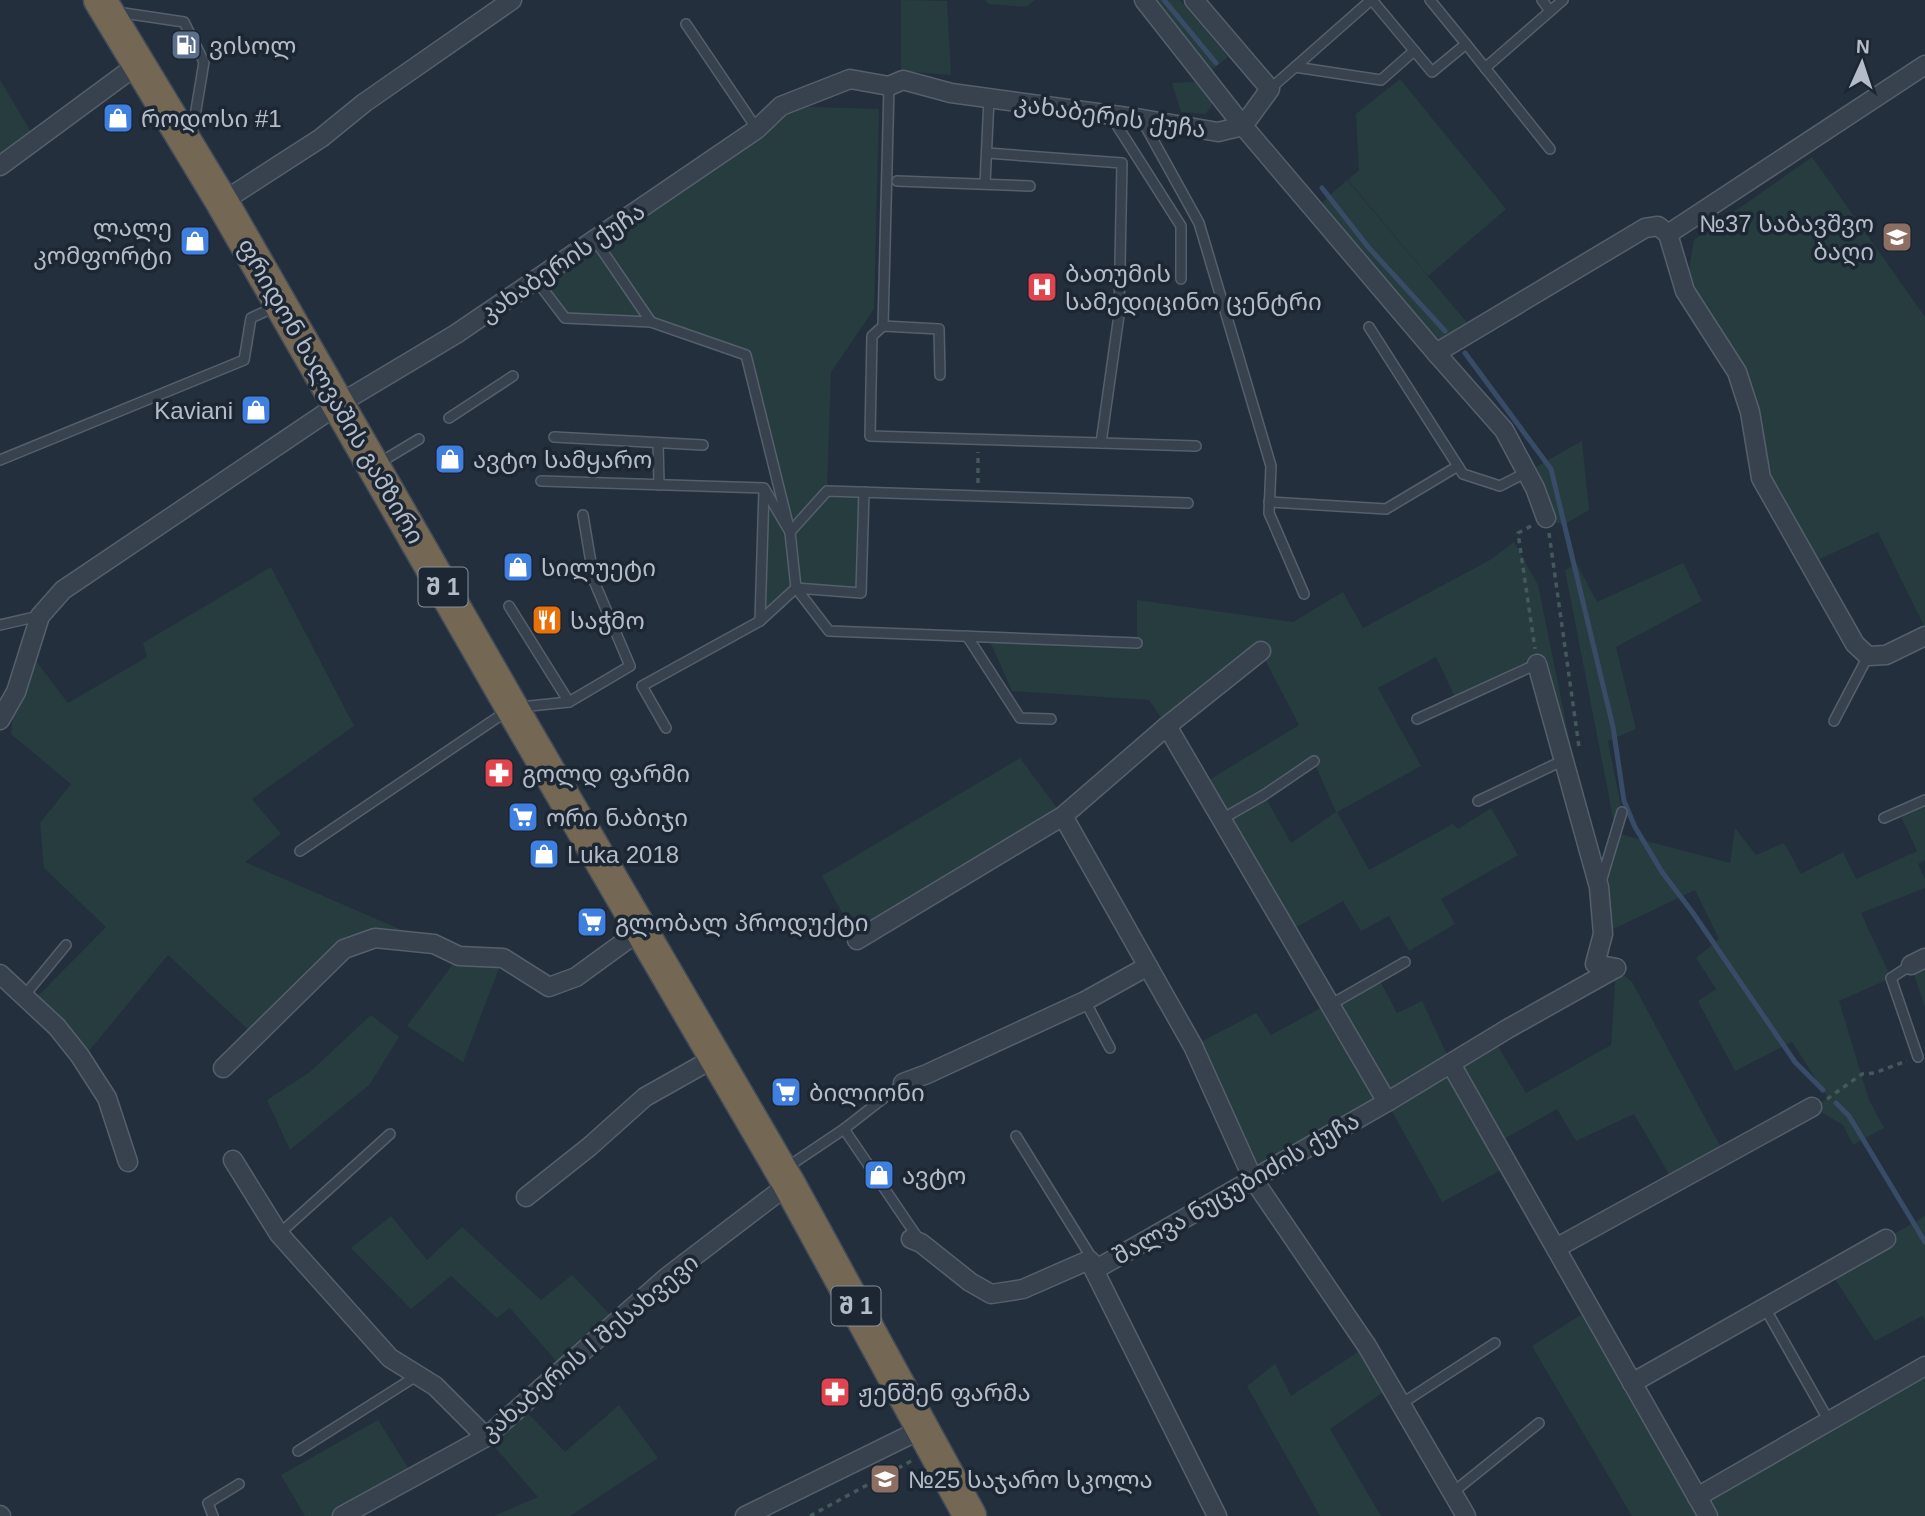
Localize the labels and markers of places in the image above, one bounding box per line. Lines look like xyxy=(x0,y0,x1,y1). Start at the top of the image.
fuel station icon: ვისოლ xyxy=(169,28,203,62)
place label: ვისოლ xyxy=(209,32,296,60)
shop icon: როდოსი #1 xyxy=(101,101,135,135)
place label: როდოსი #1 xyxy=(141,105,282,133)
place label: №37 საბავშვო ბაღი xyxy=(1699,210,1874,267)
place label: ლალე კომფორტი xyxy=(33,214,172,270)
school or university icon: №37 საბავშვო ბაღი xyxy=(1880,220,1914,254)
shop icon: ლალე კომფორტი xyxy=(178,224,212,258)
place label: ბათუმის სამედიცინო ცენტრი xyxy=(1065,260,1322,316)
hospital icon: ბათუმის სამედიცინო ცენტრი xyxy=(1025,270,1059,304)
shop icon: Kaviani xyxy=(239,393,273,427)
place label: Kaviani xyxy=(154,397,233,424)
shop icon: ავტო სამყარო xyxy=(433,442,467,476)
place label: ავტო სამყარო xyxy=(473,446,652,474)
shop icon: სილუეტი xyxy=(501,550,535,584)
place label: სილუეტი xyxy=(541,554,656,582)
restaurant icon: საჭმო xyxy=(530,603,564,637)
place label: საჭმო xyxy=(570,607,645,635)
pharmacy icon: გოლდ ფარმი xyxy=(482,756,516,790)
place label: გოლდ ფარმი xyxy=(522,760,690,788)
supermarket icon: ორი ნაბიჯი xyxy=(506,800,540,834)
place label: ორი ნაბიჯი xyxy=(546,804,688,832)
shop icon: Luka 2018 xyxy=(527,837,561,871)
place label: Luka 2018 xyxy=(567,841,679,868)
supermarket icon: გლობალ პროდუქტი xyxy=(575,905,609,939)
place label: გლობალ პროდუქტი xyxy=(615,909,869,937)
supermarket icon: ბილიონი xyxy=(769,1075,803,1109)
place label: ბილიონი xyxy=(809,1079,925,1107)
shop icon: ავტო xyxy=(862,1158,896,1192)
place label: ავტო xyxy=(902,1162,966,1190)
pharmacy icon: ჟენშენ ფარმა xyxy=(818,1375,852,1409)
place label: ჟენშენ ფარმა xyxy=(858,1379,1031,1407)
school or university icon: №25 საჯარო სკოლა xyxy=(868,1462,902,1496)
place label: №25 საჯარო სკოლა xyxy=(908,1466,1153,1494)

